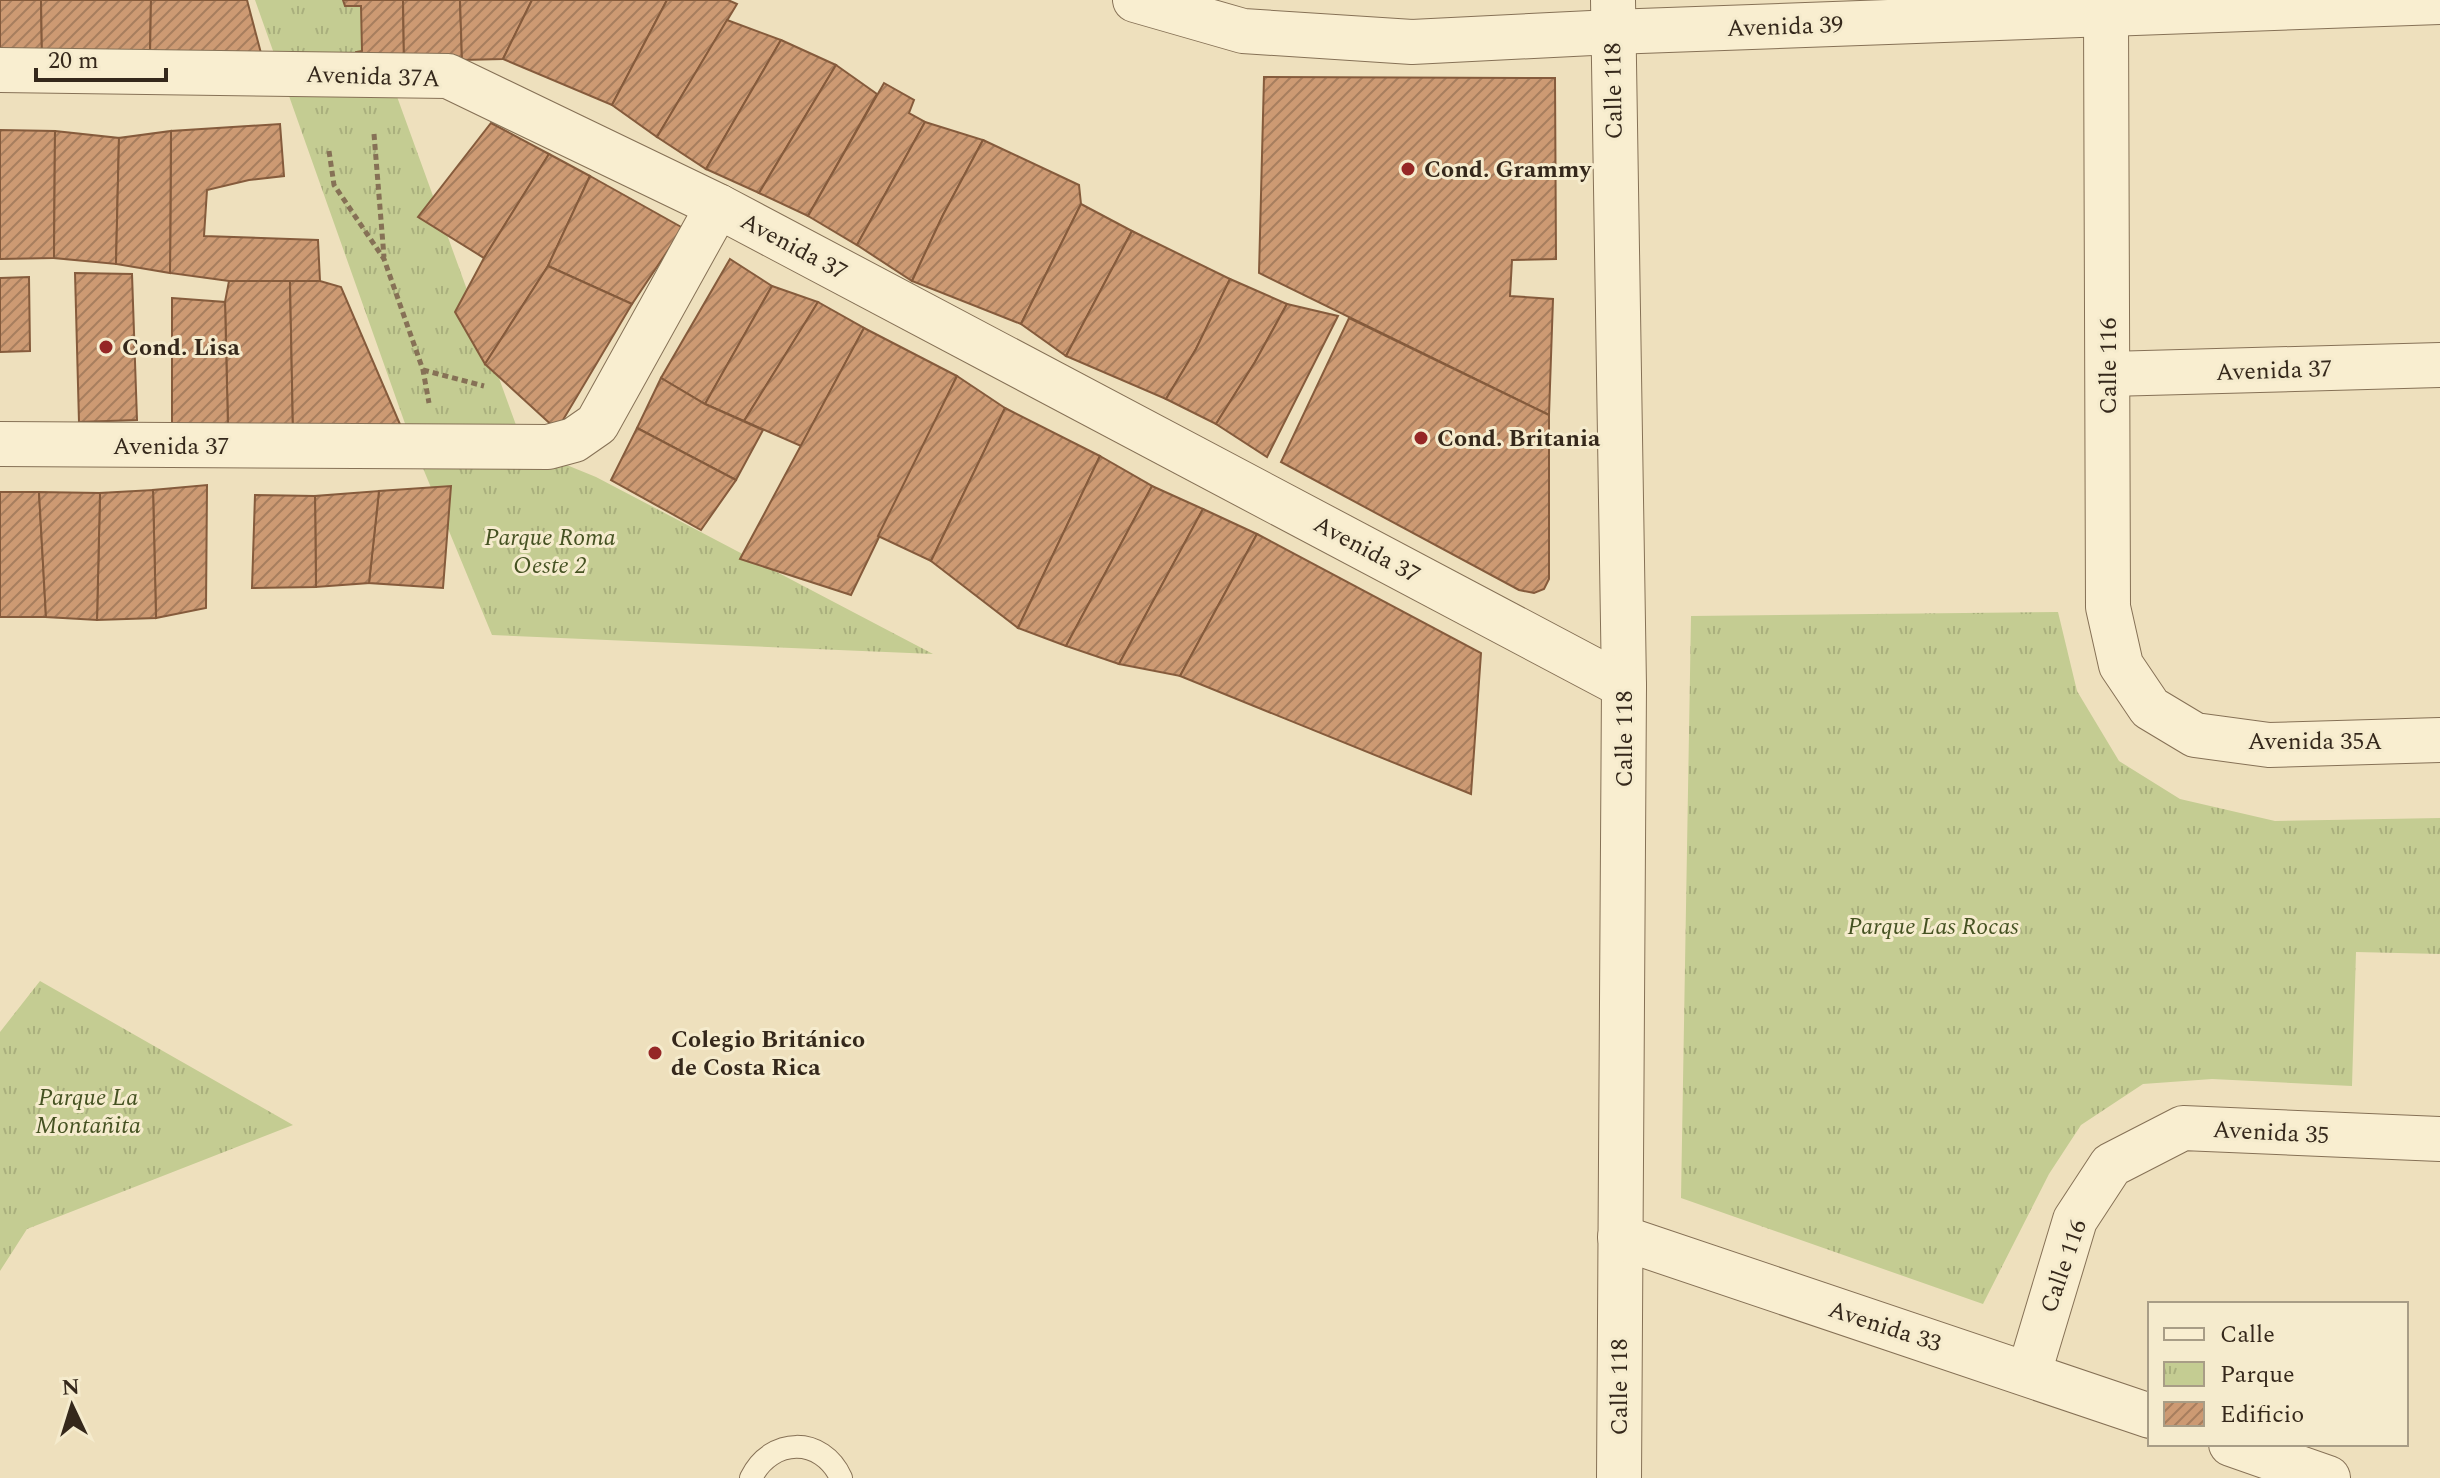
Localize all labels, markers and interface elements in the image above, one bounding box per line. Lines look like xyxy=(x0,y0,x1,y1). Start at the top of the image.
street label: Avenida 39 xyxy=(1726,7,1844,47)
scale bar xyxy=(36,32,166,82)
street label: Calle 118 xyxy=(1595,42,1633,140)
text: 20 m xyxy=(48,43,99,79)
street label: Avenida 37A xyxy=(305,57,441,97)
place label: Cond. Grammy xyxy=(1424,152,1592,188)
marker: Cond. Grammy xyxy=(1399,160,1417,178)
street label: Avenida 37 xyxy=(734,204,854,290)
street label: Calle 116 xyxy=(2091,318,2127,414)
place label: Cond. Lisa xyxy=(122,330,241,366)
marker: Cond. Lisa xyxy=(97,338,115,356)
street label: Avenida 37 xyxy=(2215,351,2333,391)
place label: Cond. Britania xyxy=(1437,421,1601,457)
street label: Avenida 37 xyxy=(113,429,229,465)
marker: Cond. Britania xyxy=(1412,429,1430,447)
street label: Avenida 37 xyxy=(1307,507,1427,593)
park label: Parque Roma Oeste 2 xyxy=(484,520,616,584)
street label: Calle 118 xyxy=(1607,691,1643,787)
street label: Avenida 35A xyxy=(2248,724,2382,760)
park label: Parque Las Rocas xyxy=(1847,909,2019,945)
place label: Colegio Británico de Costa Rica xyxy=(671,1022,865,1086)
marker: Colegio Británico de Costa Rica xyxy=(646,1044,664,1062)
park label: Parque La Montañita xyxy=(35,1080,141,1144)
street label: Avenida 35 xyxy=(2212,1112,2330,1154)
street label: Calle 116 xyxy=(2031,1215,2097,1318)
street label: Avenida 33 xyxy=(1824,1292,1946,1362)
legend xyxy=(2148,1302,2408,1446)
text: Calle xyxy=(2220,1317,2275,1353)
street label: Calle 118 xyxy=(1602,1339,1638,1435)
text: Parque xyxy=(2220,1357,2295,1393)
north arrow xyxy=(32,1366,112,1446)
text: N xyxy=(61,1370,81,1405)
text: Edificio xyxy=(2220,1397,2304,1433)

